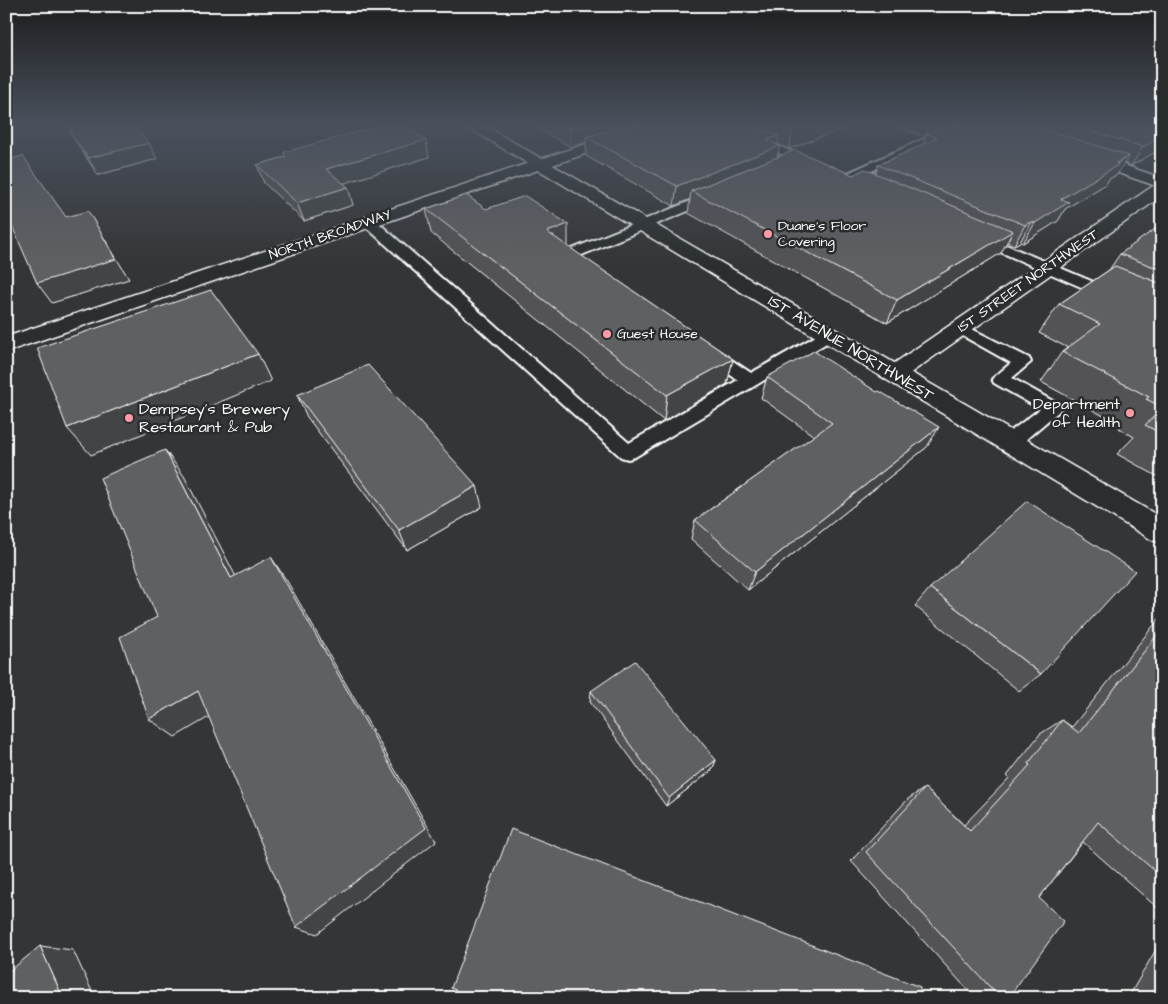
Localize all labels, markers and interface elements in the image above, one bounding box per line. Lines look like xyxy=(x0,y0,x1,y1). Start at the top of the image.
street label: NORTH BROADWAY xyxy=(266,205,394,265)
place label: Duane's Floor Covering xyxy=(778,216,866,252)
street label: 1ST STREET NORTHWEST xyxy=(953,224,1103,337)
marker: Duane's Floor Covering xyxy=(762,228,774,240)
street label: 1ST AVENUE NORTHWEST xyxy=(764,290,938,406)
place label: Guest House xyxy=(617,324,698,344)
marker: Guest House xyxy=(601,328,613,340)
place label: Department of Health xyxy=(1033,393,1121,433)
place label: Dempsey's Brewery Restaurant & Pub xyxy=(139,398,290,438)
marker: Department of Health xyxy=(1124,407,1136,419)
marker: Dempsey's Brewery Restaurant & Pub xyxy=(123,412,135,424)

